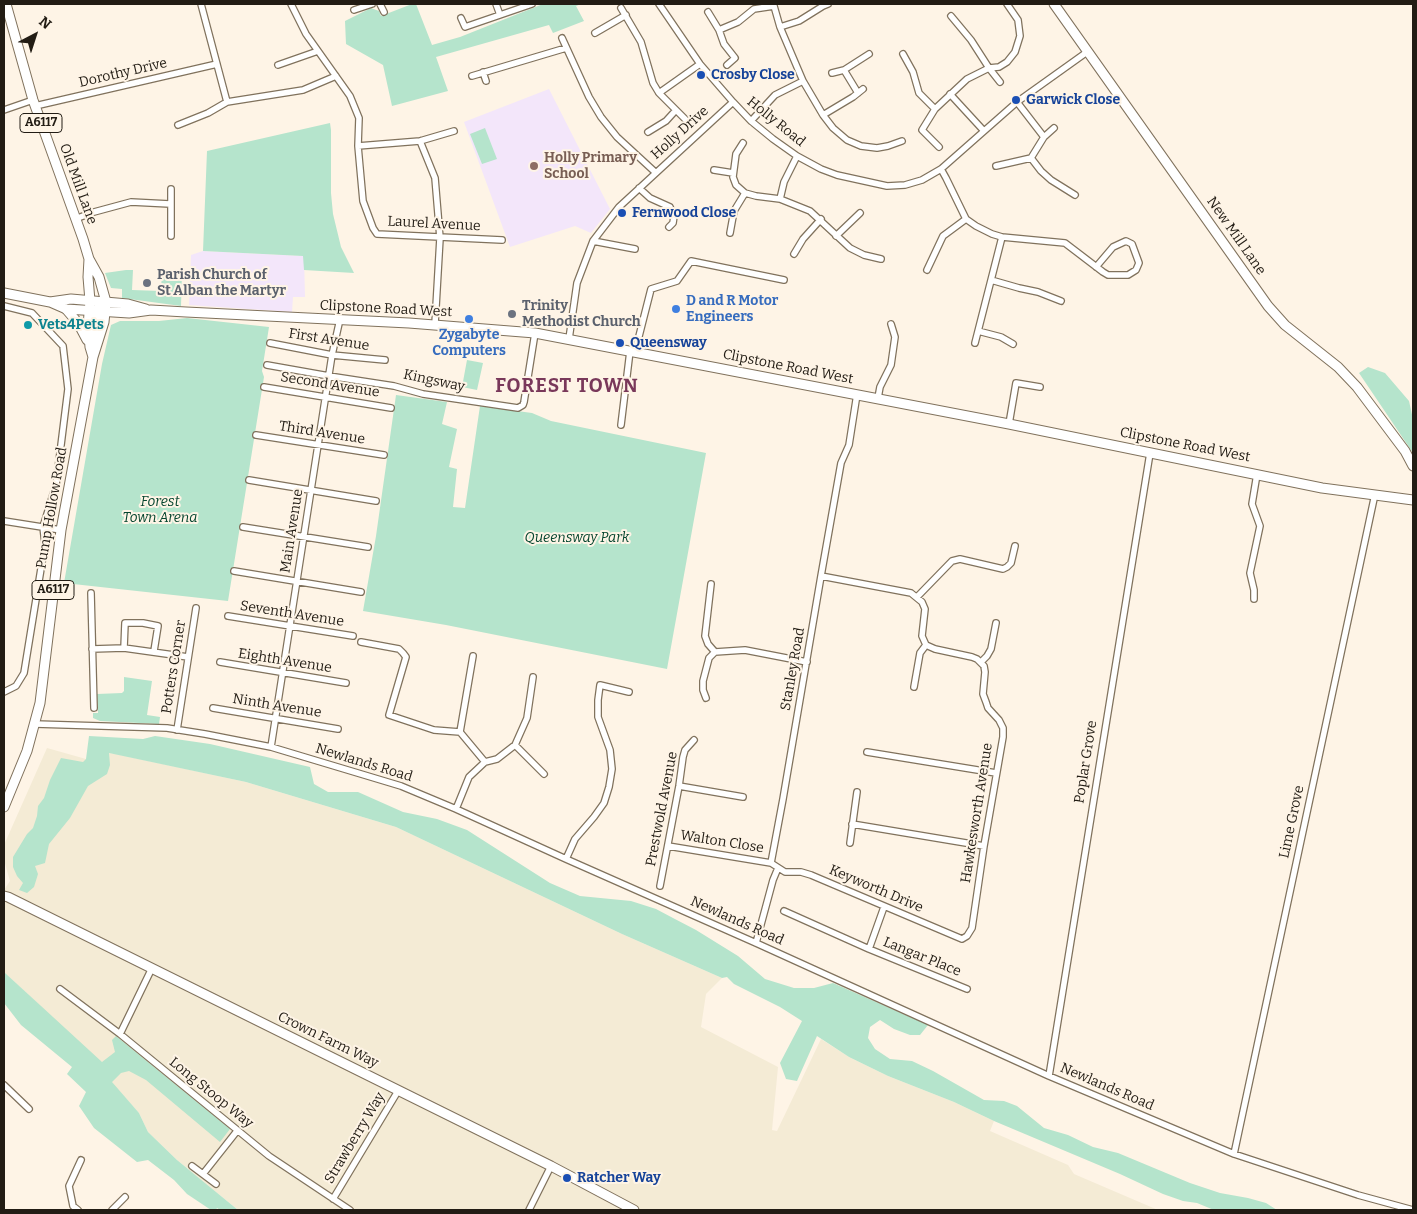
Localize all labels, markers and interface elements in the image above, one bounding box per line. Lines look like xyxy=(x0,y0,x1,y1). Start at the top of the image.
north arrow xyxy=(10,10,60,60)
text: N xyxy=(35,13,55,33)
street label: Dorothy Drive xyxy=(77,55,169,91)
place label: Crosby Close xyxy=(711,67,795,83)
marker: Crosby Close xyxy=(695,69,707,81)
place label: Garwick Close xyxy=(1026,92,1120,108)
street label: Holly Road xyxy=(744,93,808,151)
marker: Garwick Close xyxy=(1010,94,1022,106)
street label: Holly Drive xyxy=(648,103,712,163)
road number: A6117 xyxy=(20,114,62,132)
street label: Old Mill Lane xyxy=(56,141,100,227)
place label: Holly Primary School xyxy=(544,150,637,182)
marker: Holly Primary School xyxy=(528,160,540,172)
street label: New Mill Lane xyxy=(1203,194,1269,278)
place label: Fernwood Close xyxy=(632,205,736,221)
marker: Fernwood Close xyxy=(616,207,628,219)
street label: Laurel Avenue xyxy=(387,213,481,235)
place label: Parish Church of St Alban the Martyr xyxy=(157,267,286,300)
marker: Parish Church of St Alban the Martyr xyxy=(141,277,153,289)
place label: D and R Motor Engineers xyxy=(686,293,778,326)
street label: Clipstone Road West xyxy=(319,297,453,321)
place label: Trinity Methodist Church xyxy=(522,298,641,331)
marker: D and R Motor Engineers xyxy=(670,303,682,315)
marker: Trinity Methodist Church xyxy=(506,308,518,320)
marker: Zygabyte Computers xyxy=(463,313,475,325)
place label: Vets4Pets xyxy=(38,317,104,333)
marker: Vets4Pets xyxy=(22,319,34,331)
street label: First Avenue xyxy=(287,325,371,355)
place label: Zygabyte Computers xyxy=(432,327,506,360)
place label: Queensway xyxy=(630,335,707,351)
marker: Queensway xyxy=(614,337,626,349)
street label: Clipstone Road West xyxy=(721,346,855,388)
street label: Kingsway xyxy=(402,366,466,396)
street label: Second Avenue xyxy=(279,369,381,401)
district label: FOREST TOWN xyxy=(494,376,640,398)
street label: Third Avenue xyxy=(278,418,366,448)
street label: Clipstone Road West xyxy=(1118,424,1252,466)
street label: Pump Hollow Road xyxy=(33,446,71,570)
street label: Main Avenue xyxy=(277,488,307,574)
park label: Forest Town Arena xyxy=(123,494,197,526)
park label: Queensway Park xyxy=(525,530,629,546)
road number: A6117 xyxy=(32,580,74,600)
street label: Seventh Avenue xyxy=(239,597,345,631)
street label: Potters Corner xyxy=(158,619,190,715)
street label: Stanley Road xyxy=(777,626,809,712)
street label: Eighth Avenue xyxy=(237,645,333,677)
street label: Ninth Avenue xyxy=(231,691,323,721)
street label: Poplar Grove xyxy=(1071,719,1101,805)
street label: Newlands Road xyxy=(314,740,414,786)
street label: Hawkesworth Avenue xyxy=(958,742,996,884)
street label: Prestwold Avenue xyxy=(643,750,681,868)
street label: Lime Grove xyxy=(1276,784,1308,860)
street label: Walton Close xyxy=(679,827,765,857)
street label: Keyworth Drive xyxy=(826,862,926,916)
street label: Newlands Road xyxy=(688,893,786,949)
street label: Langar Place xyxy=(881,934,963,980)
street label: Crown Farm Way xyxy=(275,1008,381,1072)
street label: Long Stoop Way xyxy=(166,1054,256,1132)
street label: Newlands Road xyxy=(1058,1060,1156,1114)
street label: Strawberry Way xyxy=(321,1089,389,1187)
place label: Ratcher Way xyxy=(577,1170,661,1186)
marker: Ratcher Way xyxy=(561,1172,573,1184)

